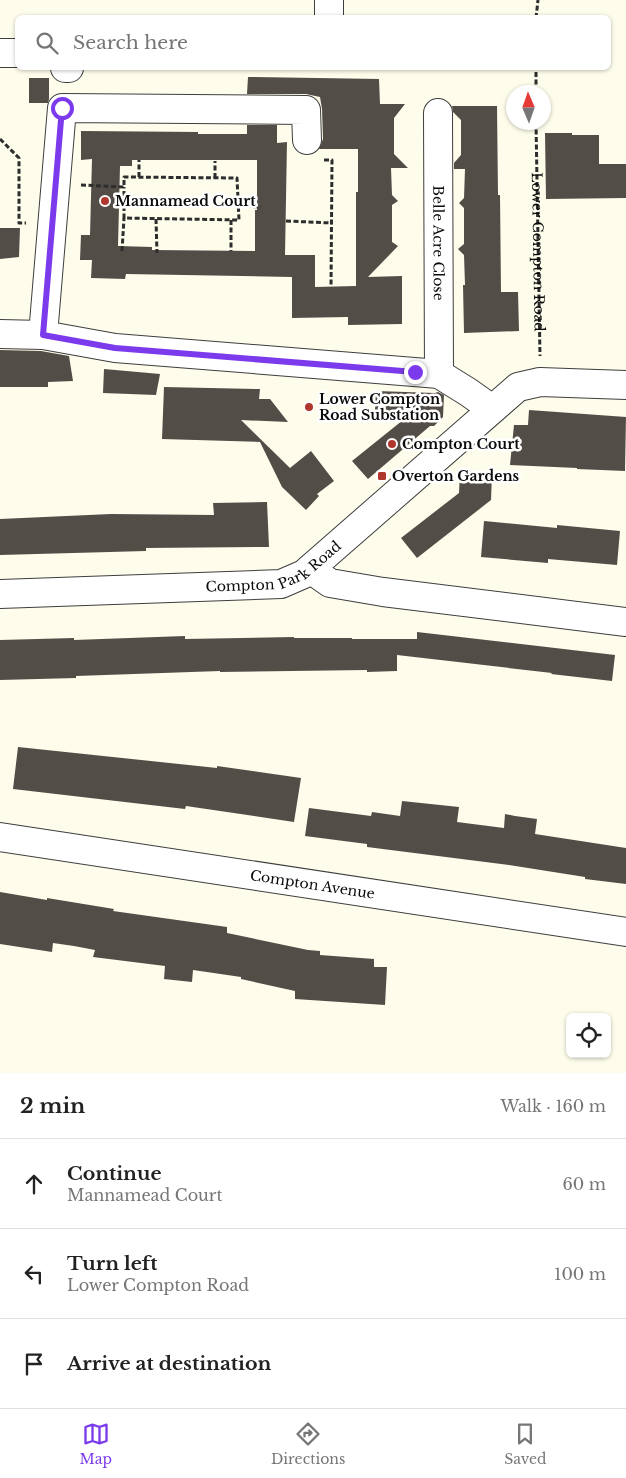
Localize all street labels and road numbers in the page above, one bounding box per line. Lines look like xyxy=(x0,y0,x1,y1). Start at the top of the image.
street label: Lower Compton Road xyxy=(528,172,549,332)
street label: Belle Acre Close xyxy=(429,185,448,301)
street label: Compton Park Road xyxy=(205,537,345,596)
street label: Compton Avenue xyxy=(249,866,376,903)

